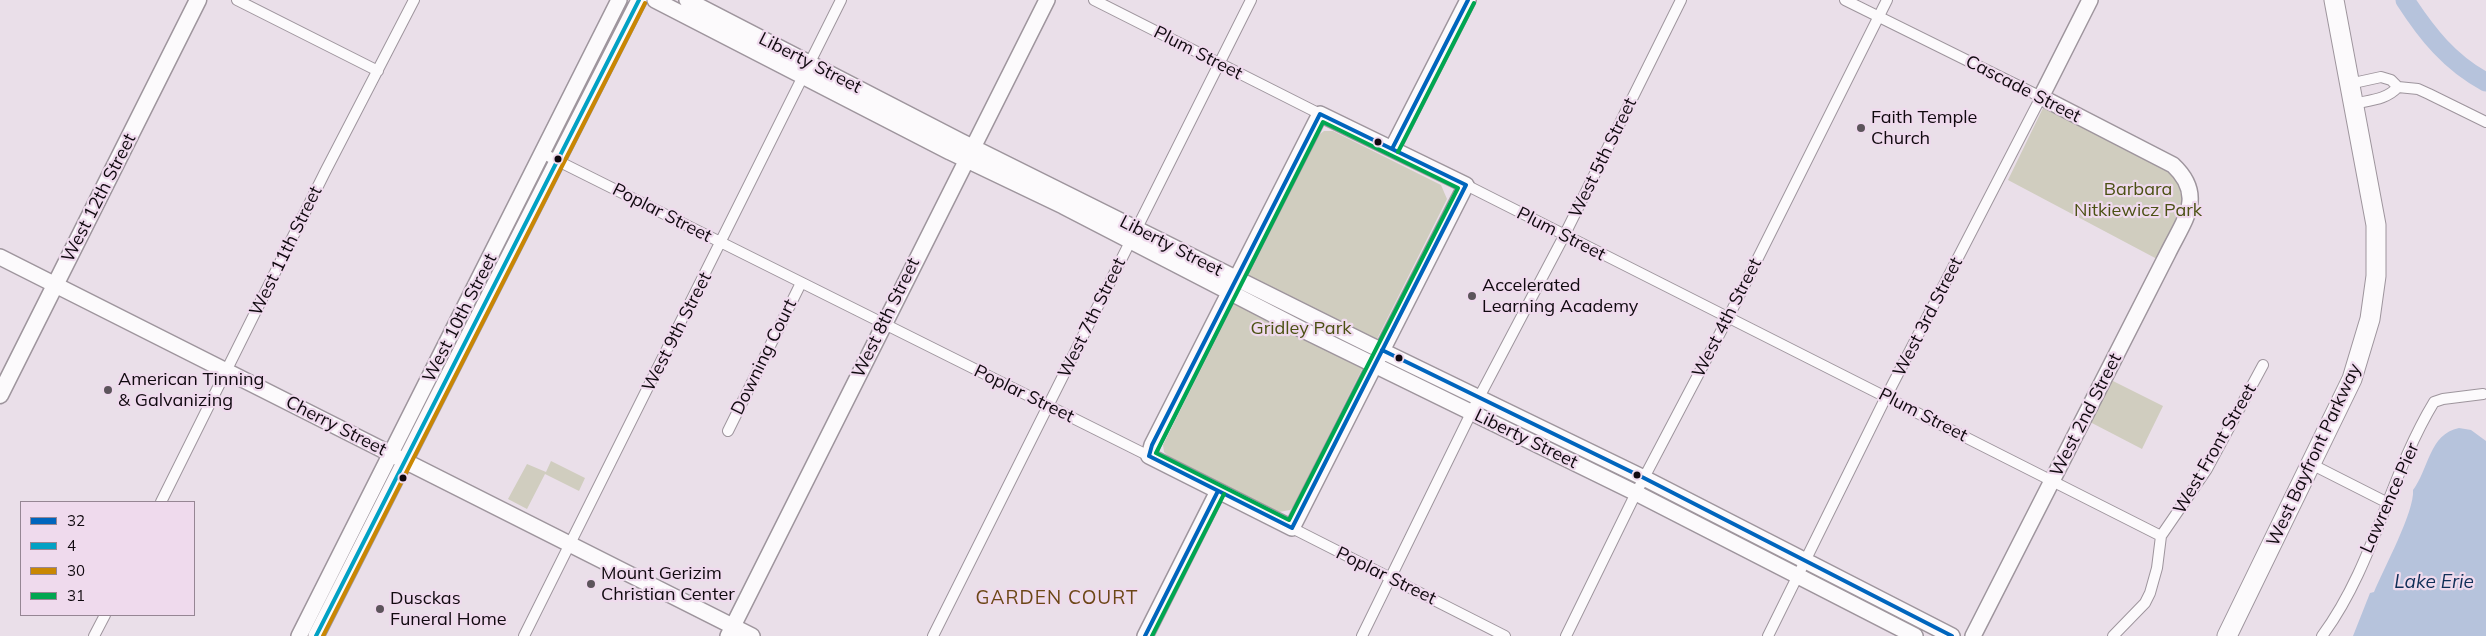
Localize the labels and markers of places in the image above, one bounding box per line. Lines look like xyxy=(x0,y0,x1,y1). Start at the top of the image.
place label: Faith Temple Church xyxy=(1871,107,1977,150)
marker: Faith Temple Church xyxy=(1855,122,1867,134)
unlabelled marker xyxy=(1373,137,1383,147)
unlabelled marker xyxy=(553,154,563,164)
place label: Accelerated Learning Academy xyxy=(1482,275,1638,318)
marker: Accelerated Learning Academy xyxy=(1466,290,1478,302)
unlabelled marker xyxy=(1394,353,1404,363)
place label: American Tinning & Galvanizing xyxy=(118,369,264,412)
marker: American Tinning & Galvanizing xyxy=(102,384,114,396)
unlabelled marker xyxy=(1632,470,1642,480)
unlabelled marker xyxy=(398,473,408,483)
place label: Mount Gerizim Christian Center xyxy=(601,563,735,606)
marker: Mount Gerizim Christian Center xyxy=(585,578,597,590)
place label: Dusckas Funeral Home xyxy=(390,588,507,630)
marker: Dusckas Funeral Home xyxy=(374,603,386,615)

